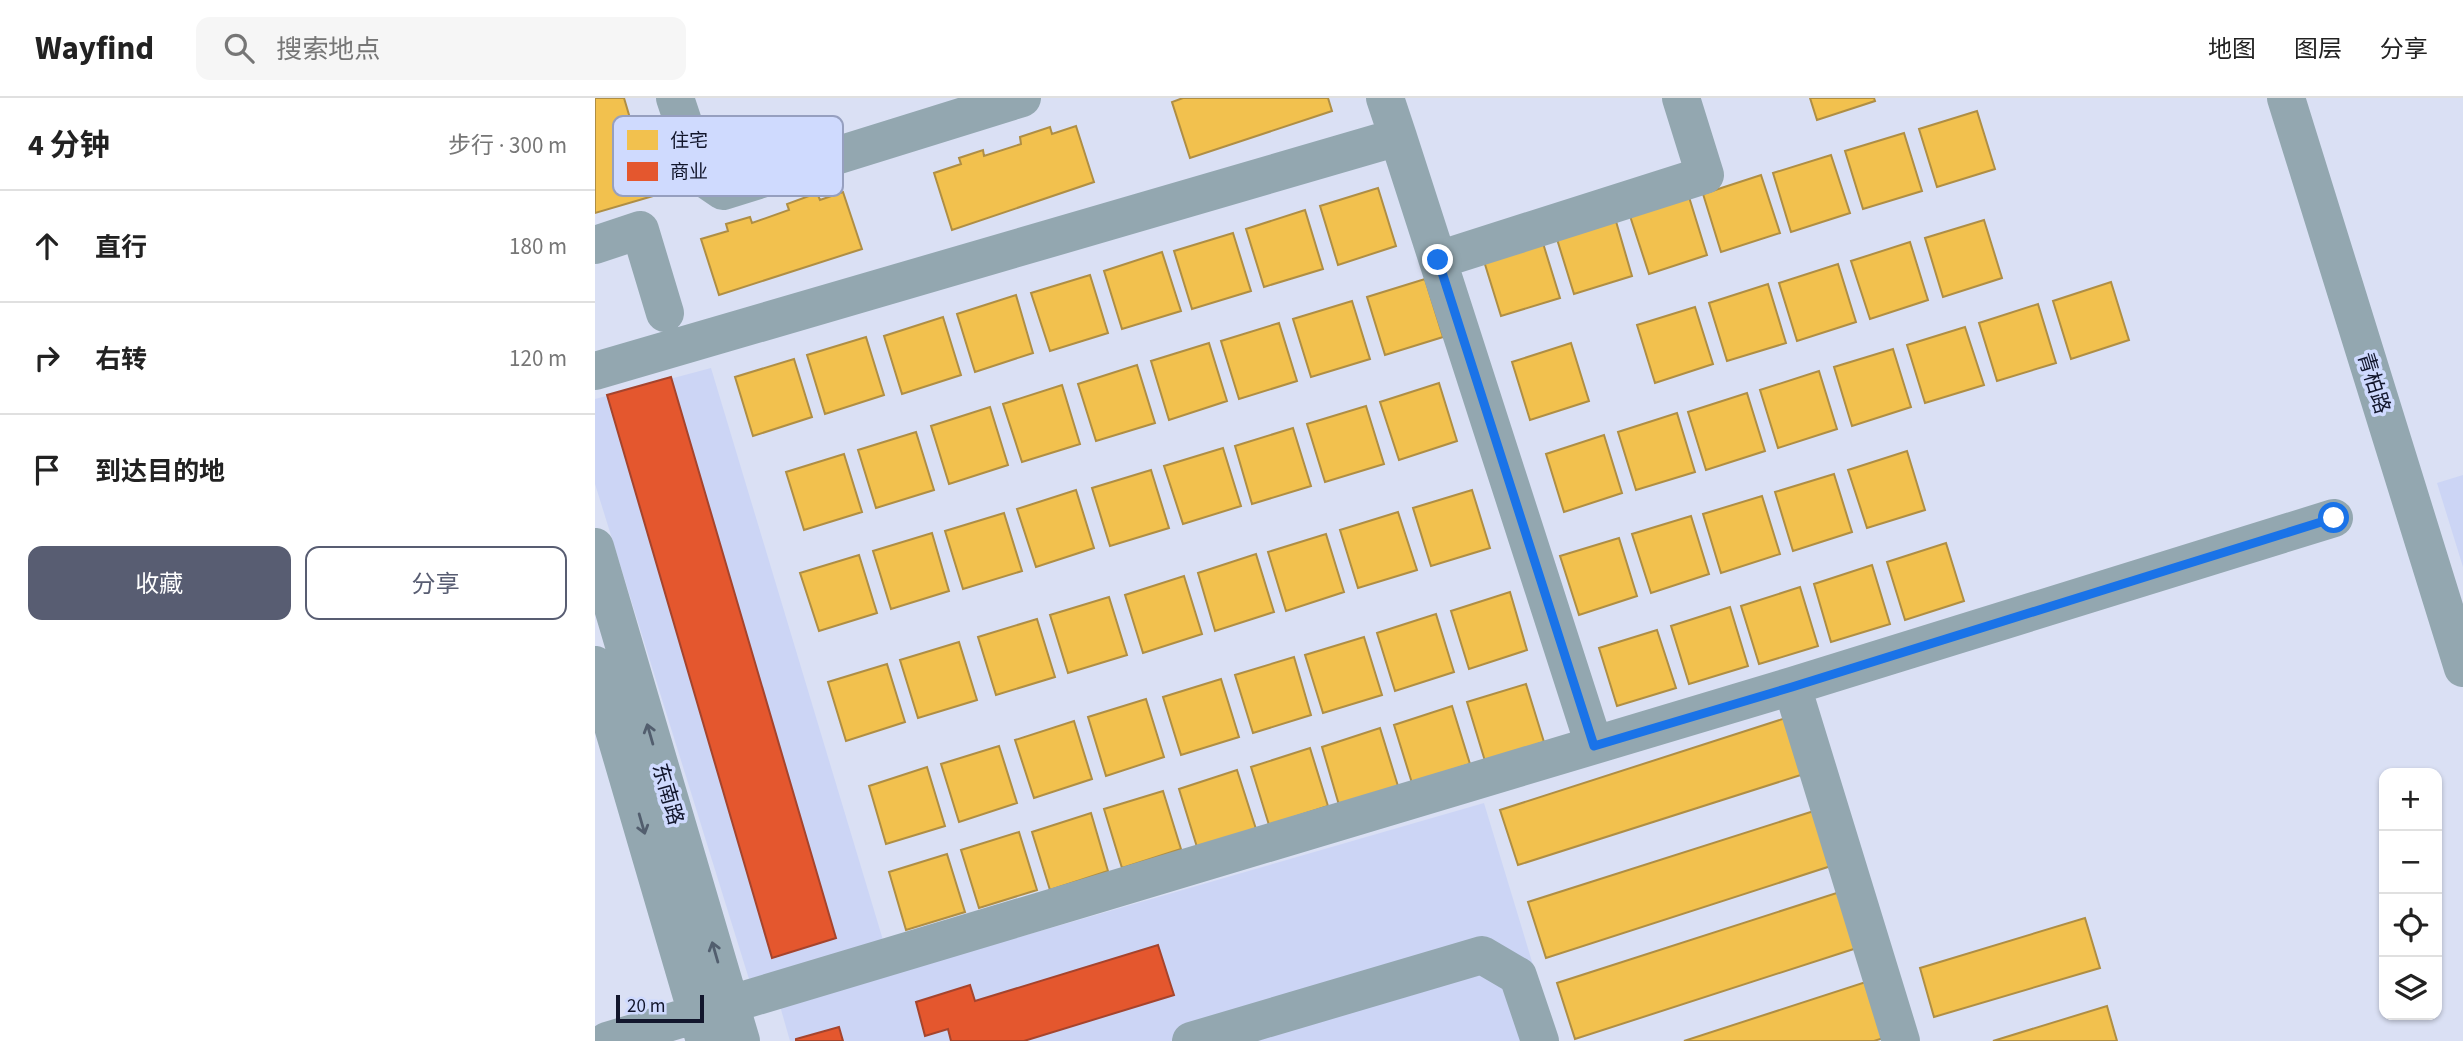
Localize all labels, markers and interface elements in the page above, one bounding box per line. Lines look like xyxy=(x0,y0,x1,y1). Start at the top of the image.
search box xyxy=(196,17,686,80)
text: Wayfind xyxy=(35,25,154,72)
icon: search xyxy=(220,29,258,67)
text: 搜索地点 xyxy=(276,31,380,68)
text: 地图 xyxy=(2208,32,2256,67)
text: 图层 xyxy=(2294,32,2342,67)
text: 分享 xyxy=(2380,32,2428,67)
legend xyxy=(613,116,843,196)
text: 4 分钟 xyxy=(28,124,110,167)
text: 住宅 xyxy=(670,128,708,155)
text: 步行 · 300 m xyxy=(448,129,567,162)
text: 商业 xyxy=(670,159,708,186)
icon: ahead xyxy=(28,227,66,265)
text: 直行 xyxy=(95,229,147,266)
text: 180 m xyxy=(509,230,567,263)
route end xyxy=(1422,244,1453,275)
icon: right xyxy=(28,339,66,377)
text: 右转 xyxy=(95,341,147,378)
text: 120 m xyxy=(509,342,567,375)
street label: 青柏路 xyxy=(2350,348,2398,418)
icon: arrive xyxy=(28,451,66,489)
text: 到达目的地 xyxy=(95,453,225,490)
route start xyxy=(2318,502,2349,533)
button: 收藏 xyxy=(28,546,291,620)
button: 分享 xyxy=(305,546,567,620)
one-way arrow xyxy=(643,723,656,745)
street label: 东南路 xyxy=(645,760,691,828)
map controls xyxy=(2379,768,2442,1020)
button: + xyxy=(2379,768,2442,831)
one-way arrow xyxy=(636,813,649,835)
button: − xyxy=(2379,831,2442,894)
button: locate xyxy=(2379,894,2442,957)
one-way arrow xyxy=(707,941,720,963)
button: layers xyxy=(2379,957,2442,1020)
scale bar xyxy=(616,992,703,1024)
text: 20 m xyxy=(627,993,665,1020)

